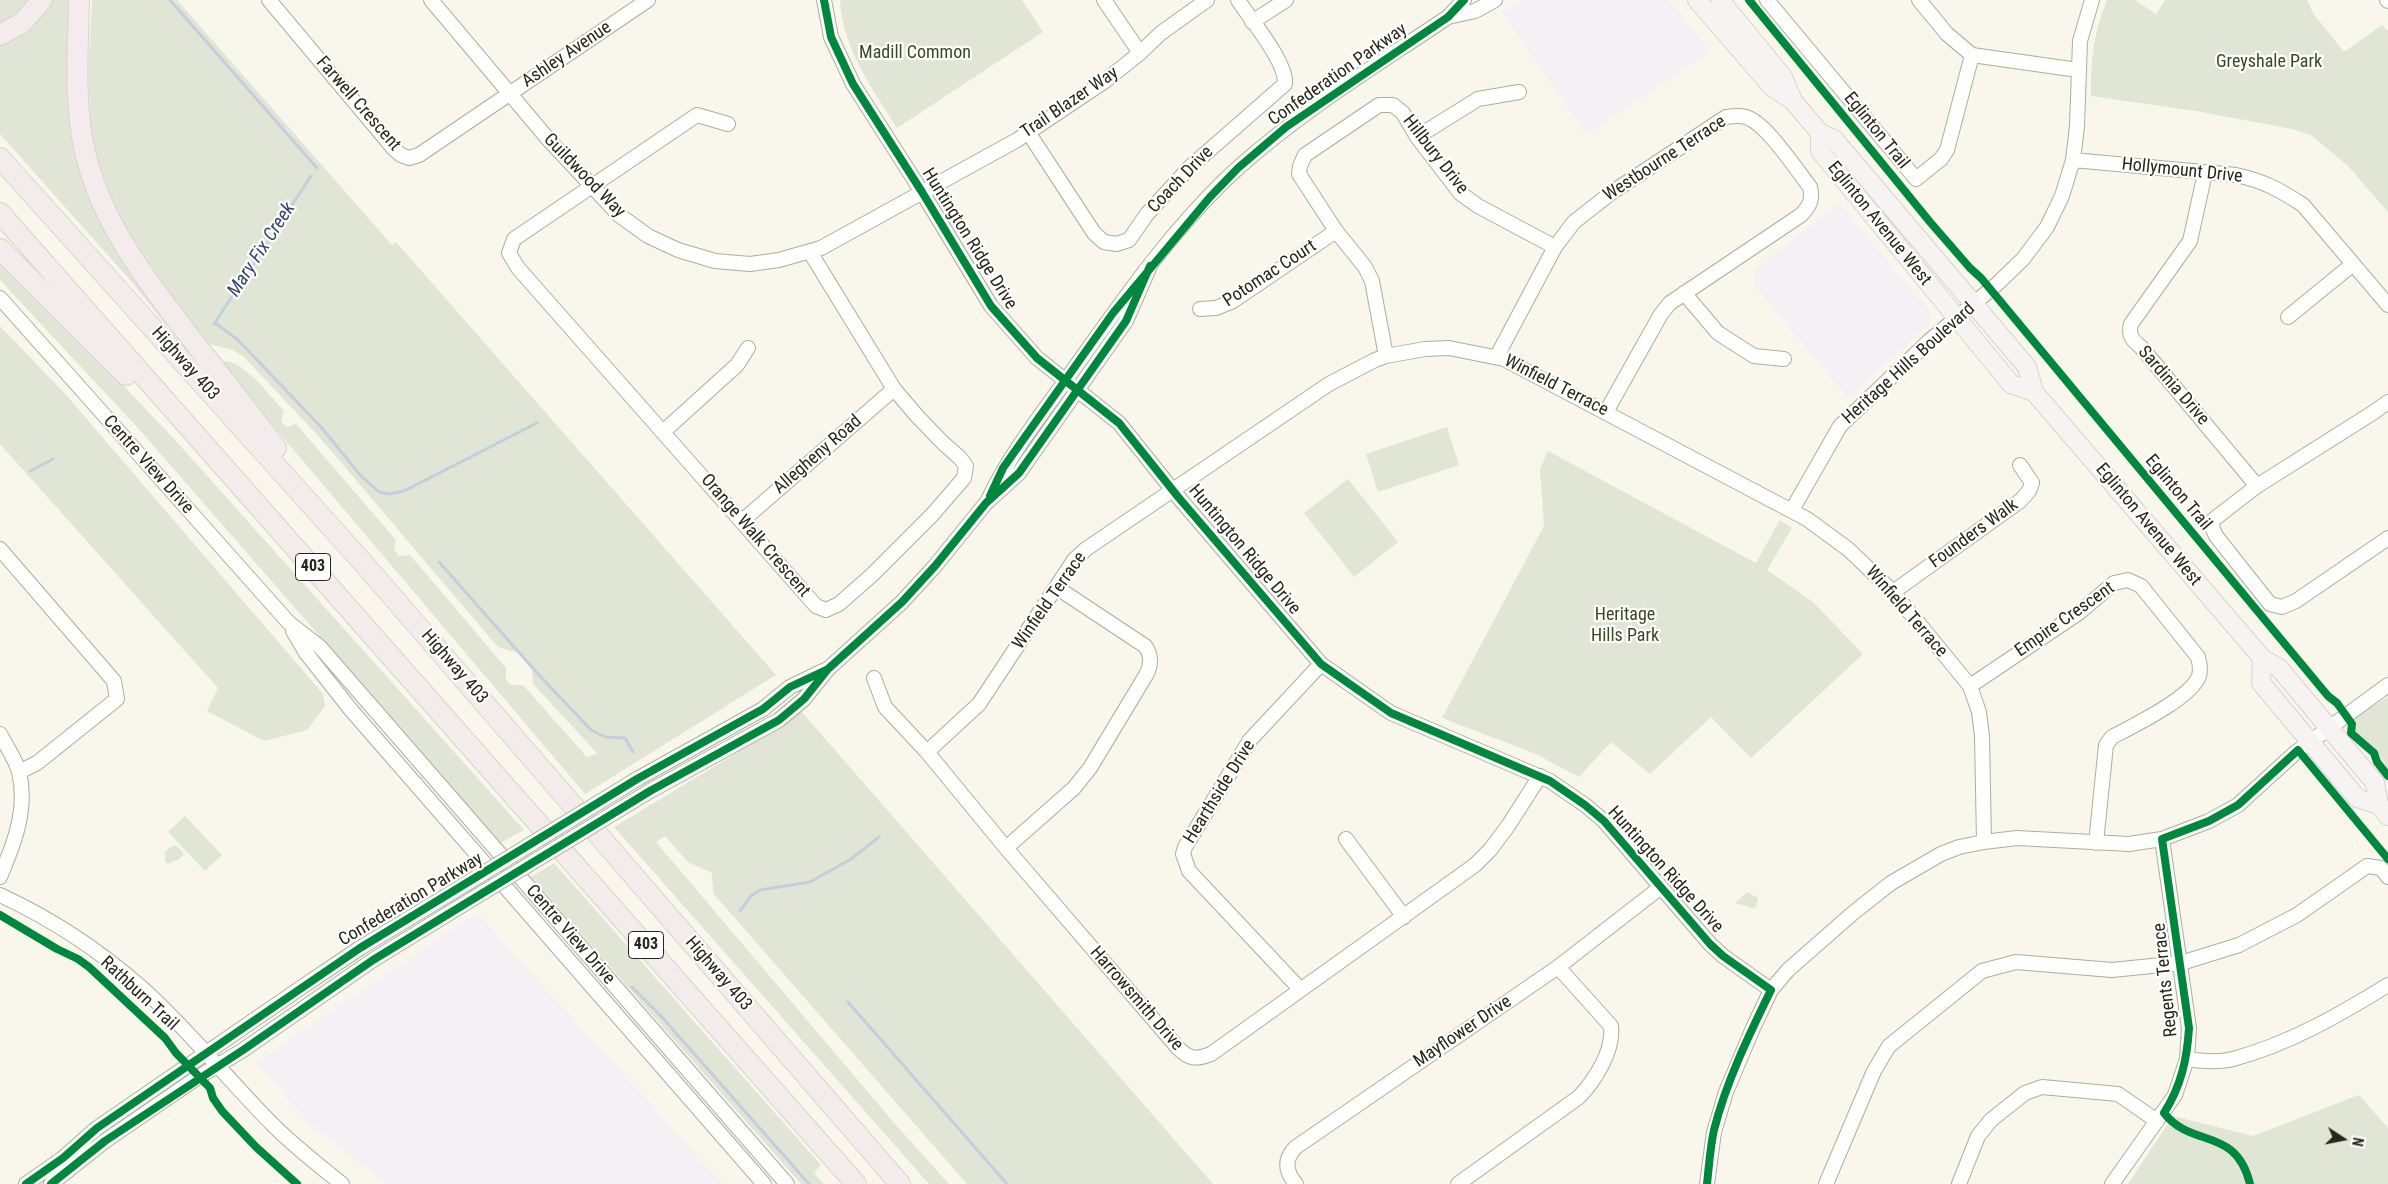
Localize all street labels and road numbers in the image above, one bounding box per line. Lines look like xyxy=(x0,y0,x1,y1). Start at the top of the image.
street label: Ashley Avenue xyxy=(518,17,616,93)
street label: Confederation Parkway xyxy=(1265,19,1411,131)
street label: Farwell Crescent xyxy=(311,52,405,156)
street label: Trail Blazer Way xyxy=(1017,63,1123,143)
street label: Eglinton Trail xyxy=(1839,88,1913,174)
street label: Hillbury Drive xyxy=(1397,111,1473,199)
street label: Westbourne Terrace xyxy=(1600,111,1730,207)
street label: Guildwood Way xyxy=(538,129,630,223)
street label: Coach Drive xyxy=(1144,142,1218,218)
street label: Hollymount Drive xyxy=(2121,154,2243,188)
street label: Eglinton Avenue West xyxy=(1822,158,1936,290)
street label: Huntington Ridge Drive xyxy=(917,164,1021,314)
street label: Potomac Court xyxy=(1219,236,1321,312)
street label: Heritage Hills Boulevard xyxy=(1838,299,1980,429)
street label: Highway 403 xyxy=(146,323,224,405)
street label: Sardinia Drive xyxy=(2133,342,2213,430)
street label: Winfield Terrace xyxy=(1500,351,1612,421)
street label: Centre View Drive xyxy=(98,411,198,519)
street label: Allegheny Road xyxy=(770,411,866,499)
street label: Eglinton Trail xyxy=(2140,451,2216,535)
street label: Eglinton Avenue West xyxy=(2091,459,2205,591)
street label: Orange Walk Crescent xyxy=(696,470,814,602)
street label: Huntington Ridge Drive xyxy=(1183,481,1305,619)
street label: Founders Walk xyxy=(1925,495,2023,573)
street label: Winfield Terrace xyxy=(1008,548,1092,654)
road number: 403 xyxy=(296,554,330,580)
street label: Winfield Terrace xyxy=(1860,562,1952,662)
street label: Empire Crescent xyxy=(2011,578,2119,662)
street label: Highway 403 xyxy=(416,625,492,709)
street label: Hearthside Drive xyxy=(1180,736,1260,848)
street label: Huntington Ridge Drive xyxy=(1603,802,1727,938)
street label: Confederation Parkway xyxy=(335,848,487,952)
street label: Centre View Drive xyxy=(521,881,619,989)
street label: Regents Terrace xyxy=(2149,922,2183,1038)
road number: 403 xyxy=(628,932,664,958)
street label: Highway 403 xyxy=(680,932,756,1016)
street label: Harrowsmith Drive xyxy=(1085,942,1187,1056)
street label: Rathburn Trail xyxy=(95,952,183,1036)
street label: Mayflower Drive xyxy=(1410,991,1516,1073)

